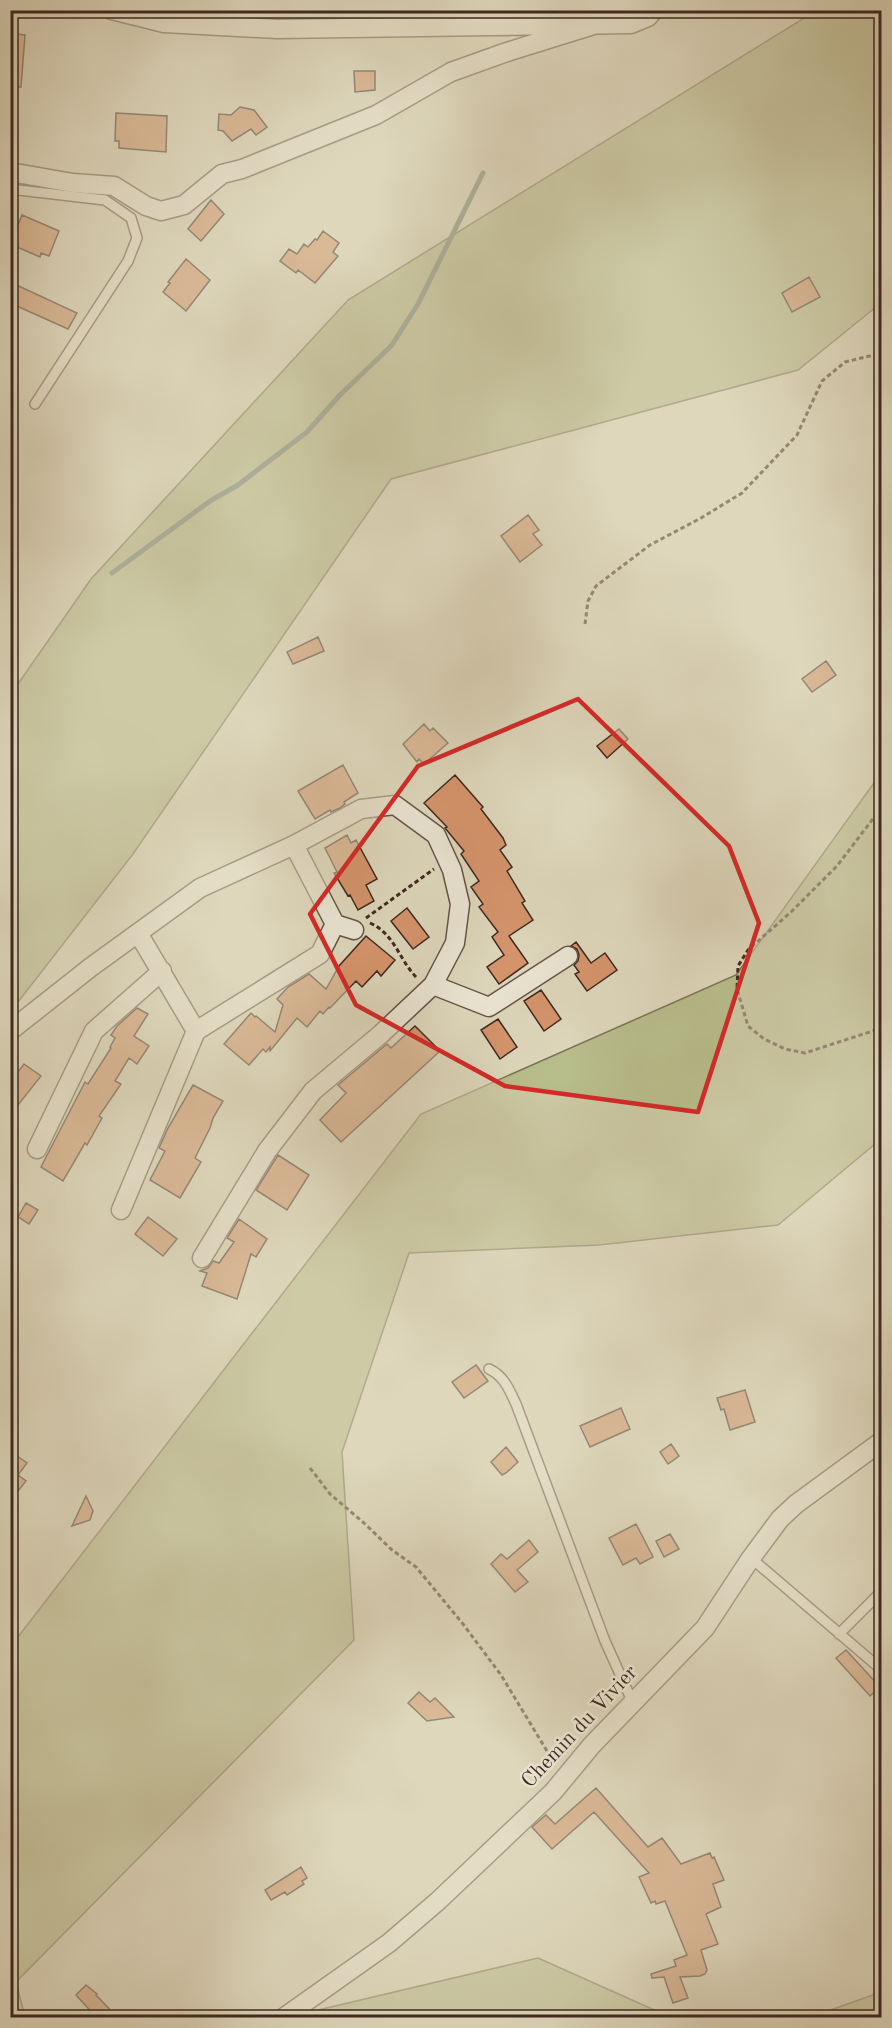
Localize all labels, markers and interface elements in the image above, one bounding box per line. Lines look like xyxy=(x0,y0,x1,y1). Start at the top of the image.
street label: Chemin du Vivier xyxy=(518,1661,642,1792)

